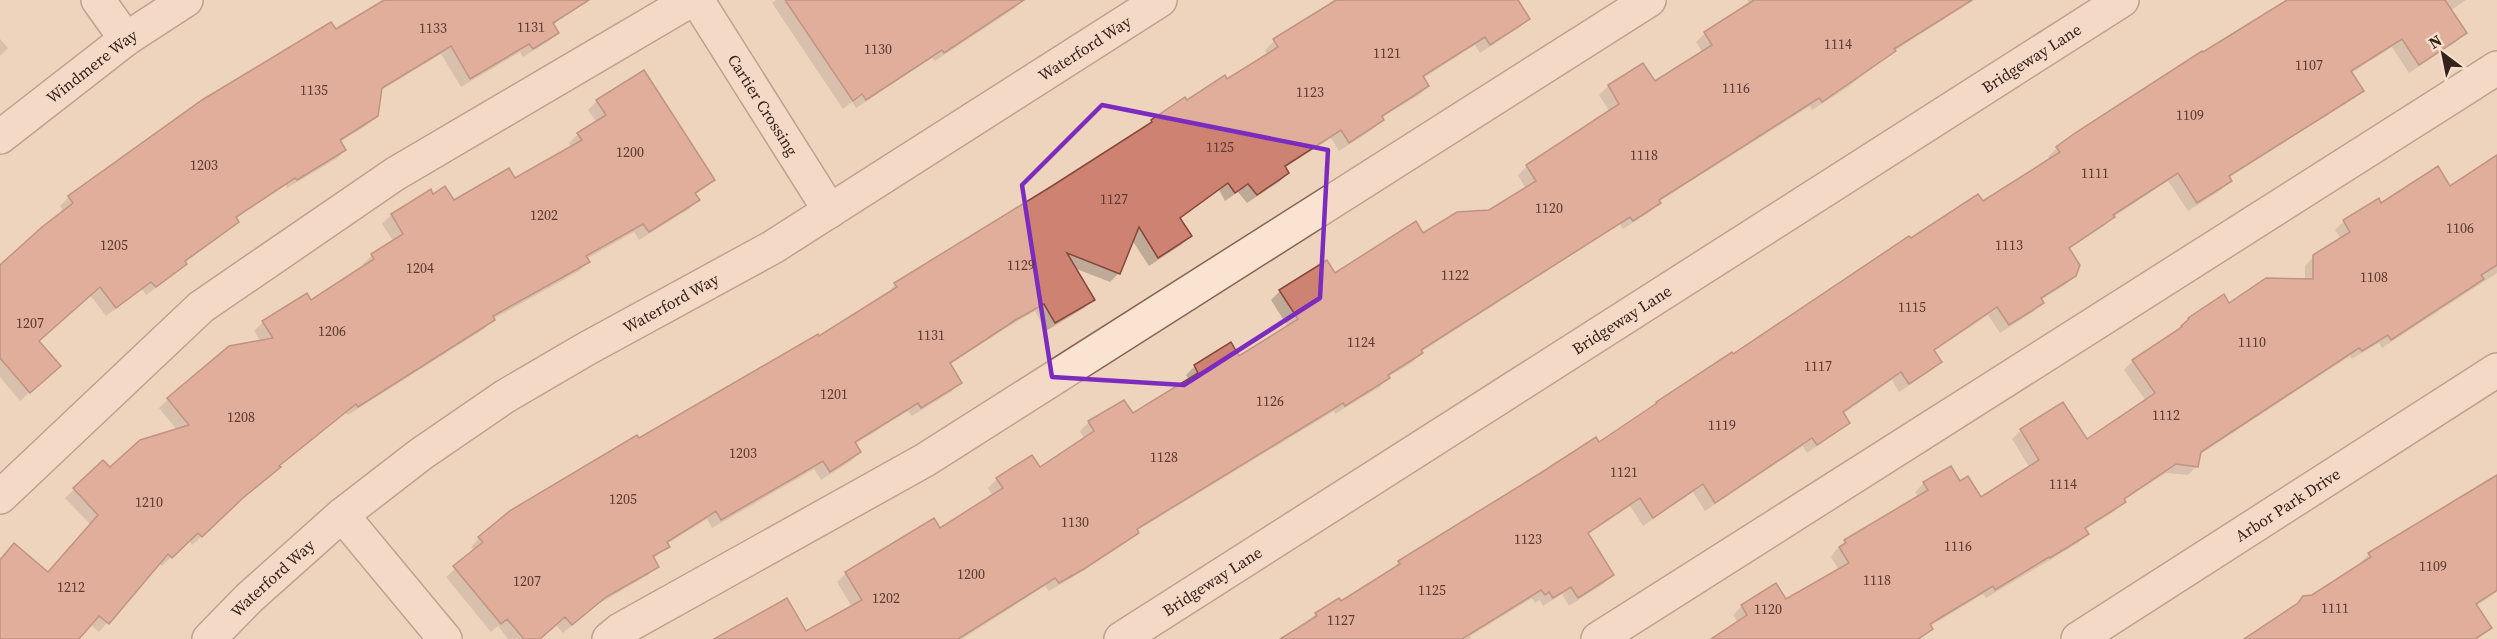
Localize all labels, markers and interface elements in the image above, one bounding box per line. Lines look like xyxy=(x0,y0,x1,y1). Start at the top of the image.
street label: Waterford Way xyxy=(1034,10,1136,86)
house number: 1131 xyxy=(517,17,545,37)
house number: 1133 xyxy=(419,18,447,38)
street label: Bridgeway Lane xyxy=(1977,18,2085,98)
street label: Windmere Way xyxy=(42,23,142,108)
north arrow xyxy=(2413,24,2473,84)
text: N xyxy=(2424,29,2446,54)
house number: 1114 xyxy=(1824,34,1852,54)
house number: 1130 xyxy=(864,39,892,59)
house number: 1121 xyxy=(1373,43,1401,63)
street label: Cartier Crossing xyxy=(723,50,803,160)
house number: 1107 xyxy=(2295,55,2323,75)
house number: 1116 xyxy=(1722,78,1750,98)
house number: 1135 xyxy=(300,80,328,100)
house number: 1123 xyxy=(1296,82,1324,102)
house number: 1109 xyxy=(2176,105,2204,125)
house number: 1125 xyxy=(1206,137,1234,157)
house number: 1200 xyxy=(616,142,644,162)
house number: 1118 xyxy=(1630,145,1658,165)
house number: 1203 xyxy=(190,155,218,175)
house number: 1111 xyxy=(2081,163,2109,183)
house number: 1127 xyxy=(1100,189,1128,209)
house number: 1120 xyxy=(1535,198,1563,218)
house number: 1202 xyxy=(530,205,558,225)
house number: 1106 xyxy=(2446,218,2474,238)
house number: 1205 xyxy=(100,235,128,255)
house number: 1113 xyxy=(1995,235,2023,255)
house number: 1129 xyxy=(1007,255,1035,275)
house number: 1204 xyxy=(406,258,434,278)
house number: 1122 xyxy=(1441,265,1469,285)
street label: Waterford Way xyxy=(619,267,723,338)
house number: 1108 xyxy=(2360,267,2388,287)
street label: Bridgeway Lane xyxy=(1568,279,1676,359)
house number: 1115 xyxy=(1898,297,1926,317)
house number: 1207 xyxy=(16,313,44,333)
house number: 1206 xyxy=(318,321,346,341)
house number: 1131 xyxy=(917,325,945,345)
house number: 1124 xyxy=(1347,332,1375,352)
house number: 1110 xyxy=(2238,332,2266,352)
house number: 1117 xyxy=(1804,356,1832,376)
house number: 1201 xyxy=(820,384,848,404)
house number: 1126 xyxy=(1256,391,1284,411)
house number: 1112 xyxy=(2152,405,2180,425)
house number: 1208 xyxy=(227,407,255,427)
house number: 1119 xyxy=(1708,415,1736,435)
house number: 1203 xyxy=(729,443,757,463)
house number: 1128 xyxy=(1150,447,1178,467)
house number: 1121 xyxy=(1610,462,1638,482)
street label: Arbor Park Drive xyxy=(2231,463,2344,546)
house number: 1114 xyxy=(2049,474,2077,494)
house number: 1205 xyxy=(609,489,637,509)
house number: 1210 xyxy=(135,492,163,512)
house number: 1130 xyxy=(1061,512,1089,532)
house number: 1123 xyxy=(1514,529,1542,549)
street label: Waterford Way xyxy=(225,533,319,622)
house number: 1116 xyxy=(1944,536,1972,556)
street label: Bridgeway Lane xyxy=(1158,541,1266,621)
house number: 1109 xyxy=(2419,556,2447,576)
house number: 1200 xyxy=(957,564,985,584)
house number: 1118 xyxy=(1863,570,1891,590)
house number: 1207 xyxy=(513,571,541,591)
house number: 1212 xyxy=(57,577,85,597)
house number: 1125 xyxy=(1418,580,1446,600)
house number: 1202 xyxy=(872,588,900,608)
house number: 1111 xyxy=(2321,598,2349,618)
house number: 1120 xyxy=(1754,599,1782,619)
house number: 1127 xyxy=(1327,610,1355,630)

